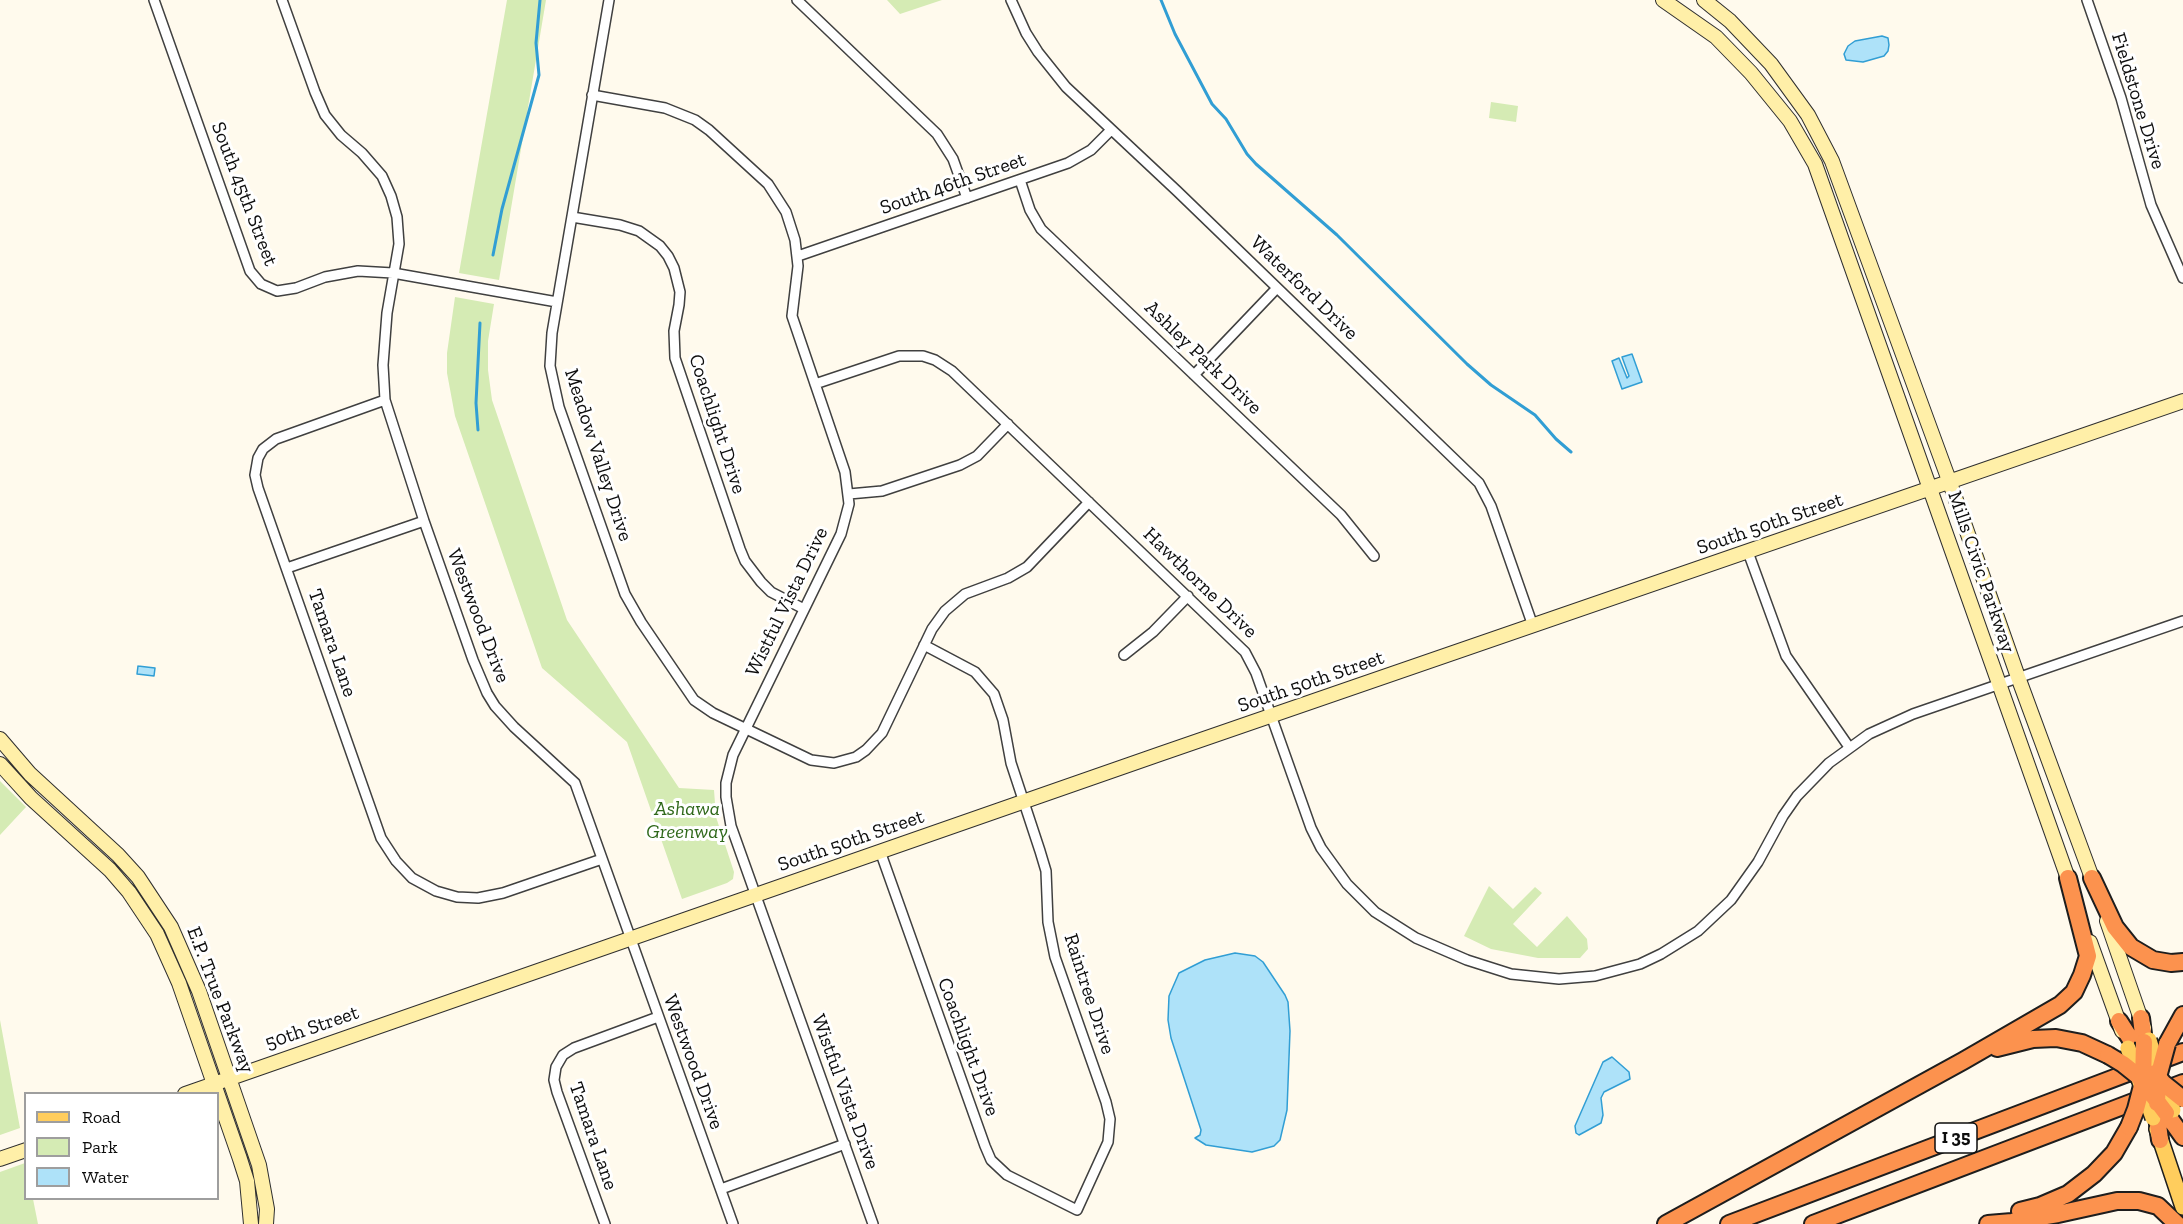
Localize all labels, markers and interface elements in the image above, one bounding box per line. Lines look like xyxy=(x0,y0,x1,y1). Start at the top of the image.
street label: Fieldstone Drive xyxy=(2106,30,2170,172)
street label: South 45th Street xyxy=(206,119,282,269)
street label: South 46th Street xyxy=(877,148,1029,220)
street label: Waterford Drive xyxy=(1245,231,1363,345)
street label: Ashley Park Drive xyxy=(1140,296,1266,420)
street label: Coachlight Drive xyxy=(683,351,751,497)
street label: Meadow Valley Drive xyxy=(559,366,637,544)
street label: South 50th Street xyxy=(1694,488,1846,560)
street label: Mills Civic Parkway xyxy=(1942,488,2020,656)
street label: Wistful Vista Drive xyxy=(740,523,834,681)
street label: Hawthorne Drive xyxy=(1138,523,1262,643)
street label: Westwood Drive xyxy=(441,546,515,686)
street label: Tamara Lane xyxy=(302,586,362,700)
street label: South 50th Street xyxy=(1235,646,1387,718)
park label: Ashawa Greenway xyxy=(646,797,728,844)
street label: South 50th Street xyxy=(775,805,927,877)
street label: E.P. True Parkway xyxy=(181,923,259,1077)
street label: Raintree Drive xyxy=(1058,931,1120,1057)
street label: Coachlight Drive xyxy=(932,975,1004,1119)
street label: Westwood Drive xyxy=(658,991,728,1133)
street label: 50th Street xyxy=(262,1001,362,1055)
street label: Wistful Vista Drive xyxy=(806,1011,884,1173)
street label: Tamara Lane xyxy=(563,1079,623,1193)
legend xyxy=(24,1092,219,1200)
text: Road xyxy=(82,1106,121,1128)
road number: I 35 xyxy=(1935,1123,1977,1153)
text: Park xyxy=(82,1136,118,1158)
text: Water xyxy=(82,1166,129,1188)

